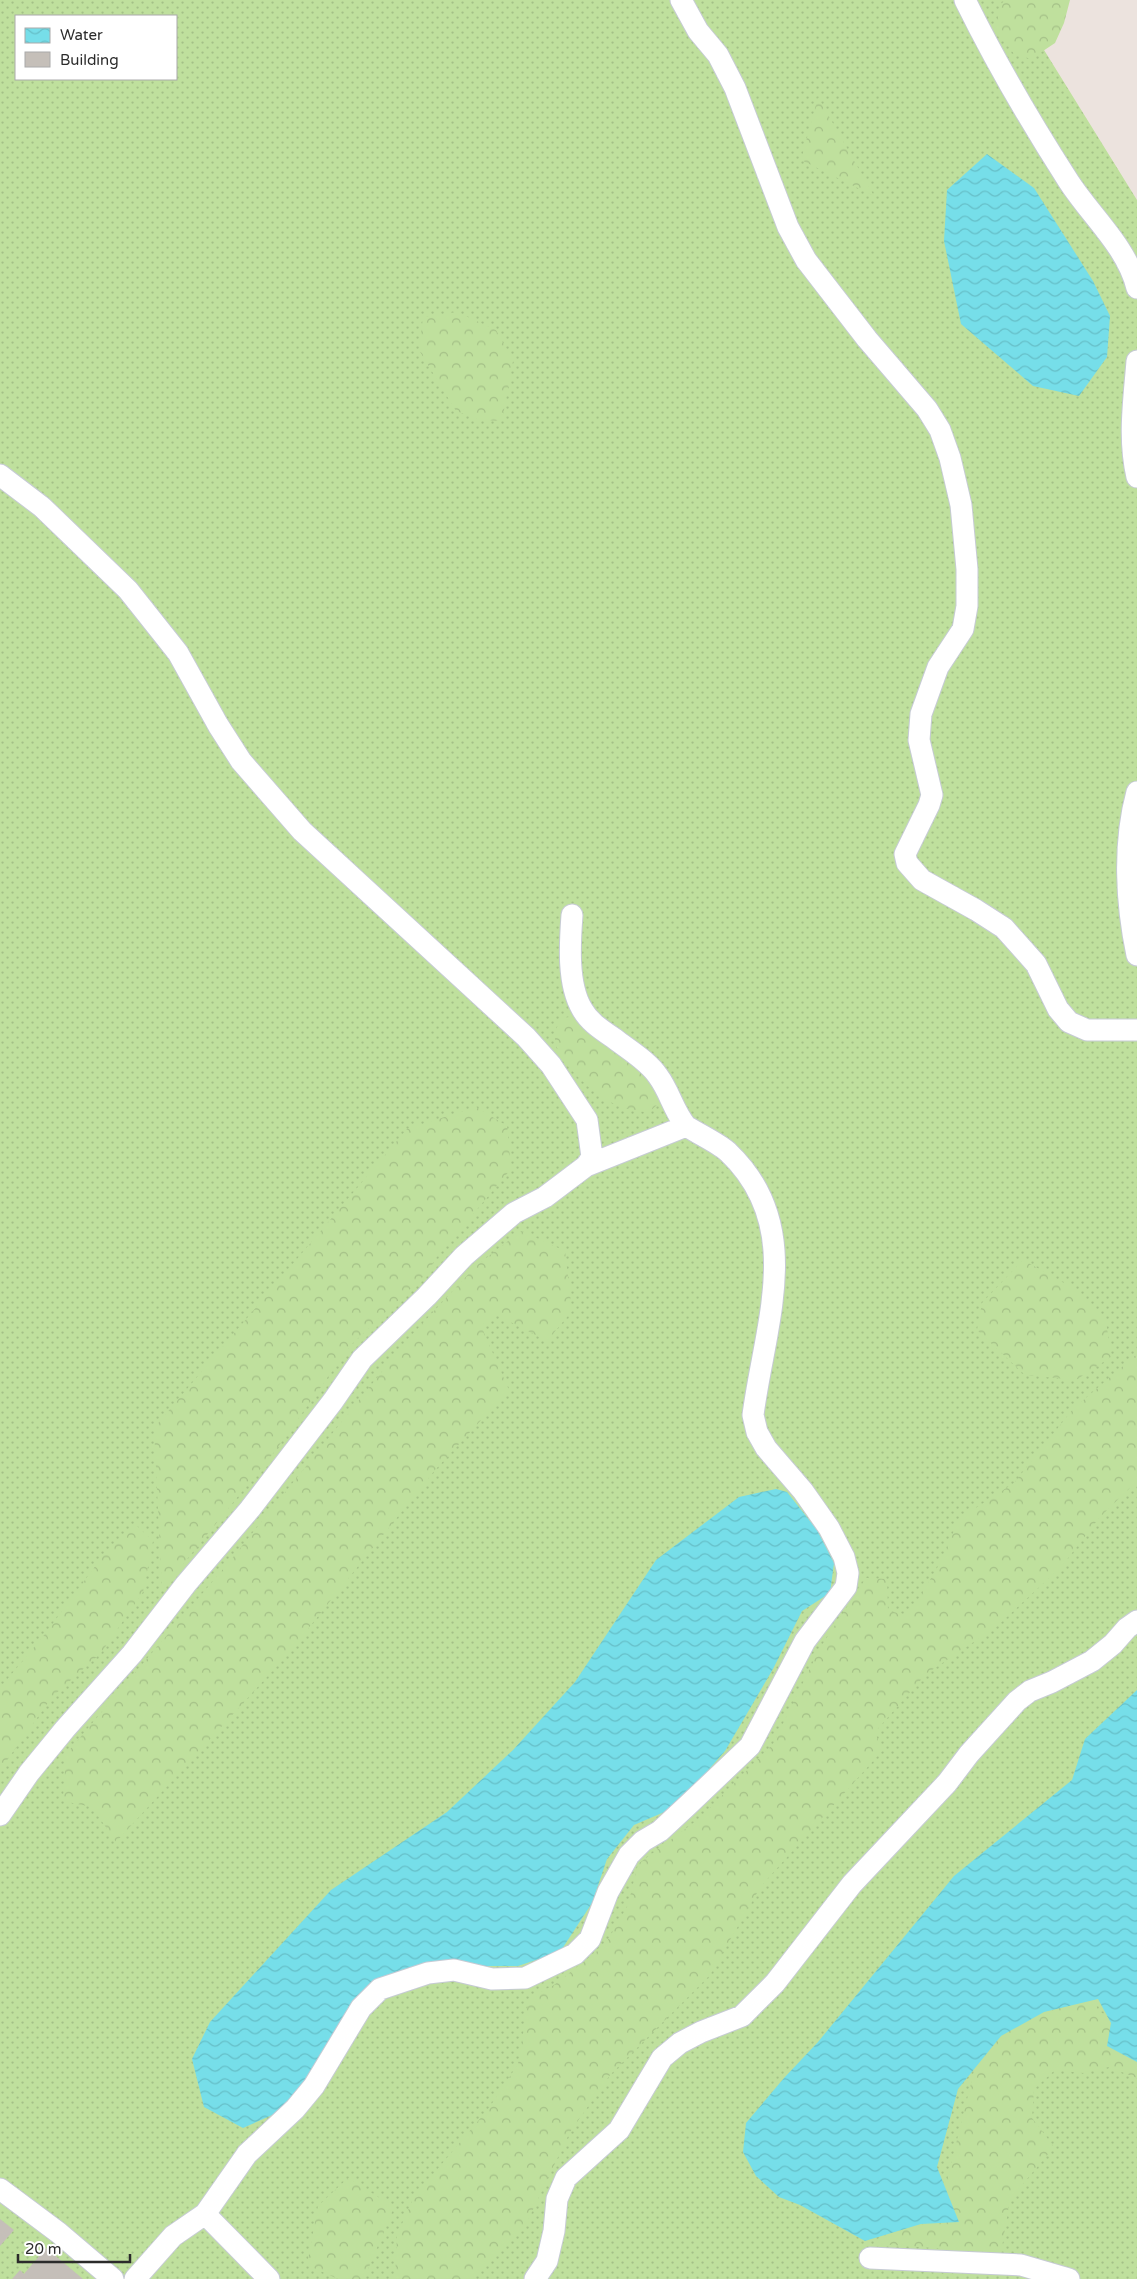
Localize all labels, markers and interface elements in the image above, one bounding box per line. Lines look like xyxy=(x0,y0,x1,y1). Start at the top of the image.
legend xyxy=(15,15,178,80)
text: Water xyxy=(60,26,103,44)
text: Building xyxy=(60,51,119,69)
scale bar xyxy=(18,2232,130,2264)
text: 20 m xyxy=(25,2240,62,2258)

